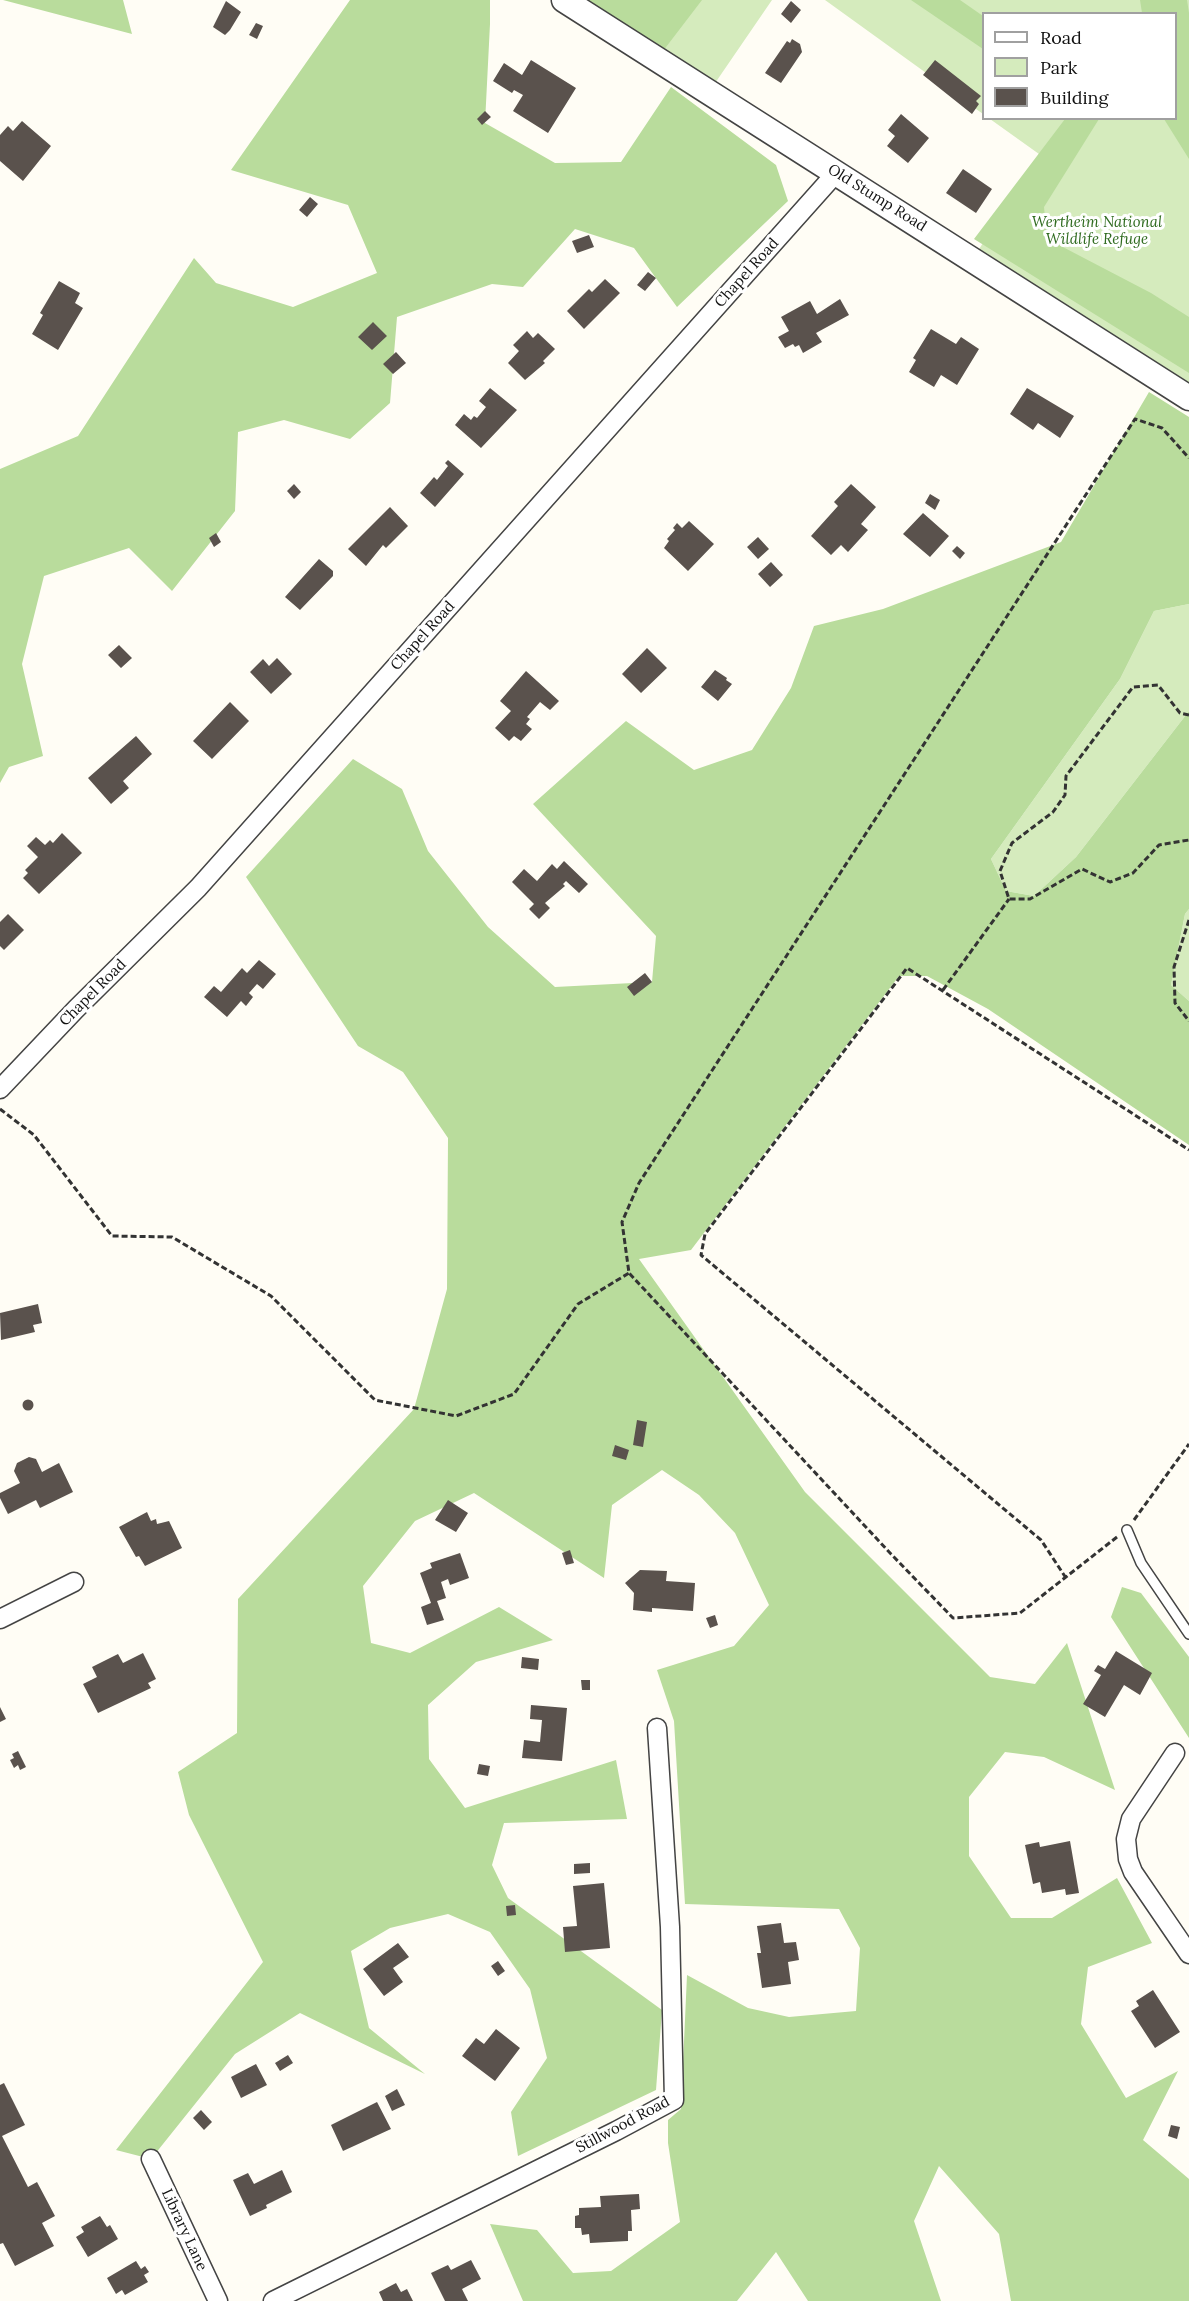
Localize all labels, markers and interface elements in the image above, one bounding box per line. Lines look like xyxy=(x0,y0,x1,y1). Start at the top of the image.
legend xyxy=(982,12,1177,120)
text: Road xyxy=(1040,26,1082,49)
text: Park xyxy=(1040,56,1077,79)
text: Building xyxy=(1040,86,1108,109)
street label: Old Stump Road xyxy=(824,160,930,236)
park label: Wertheim National Wildlife Refuge xyxy=(1032,214,1162,249)
street label: Chapel Road xyxy=(711,235,783,311)
street label: Chapel Road xyxy=(387,598,459,674)
street label: Chapel Road xyxy=(56,956,130,1030)
street label: Stillwood Road xyxy=(573,2093,673,2157)
street label: Library Lane xyxy=(157,2186,211,2274)

